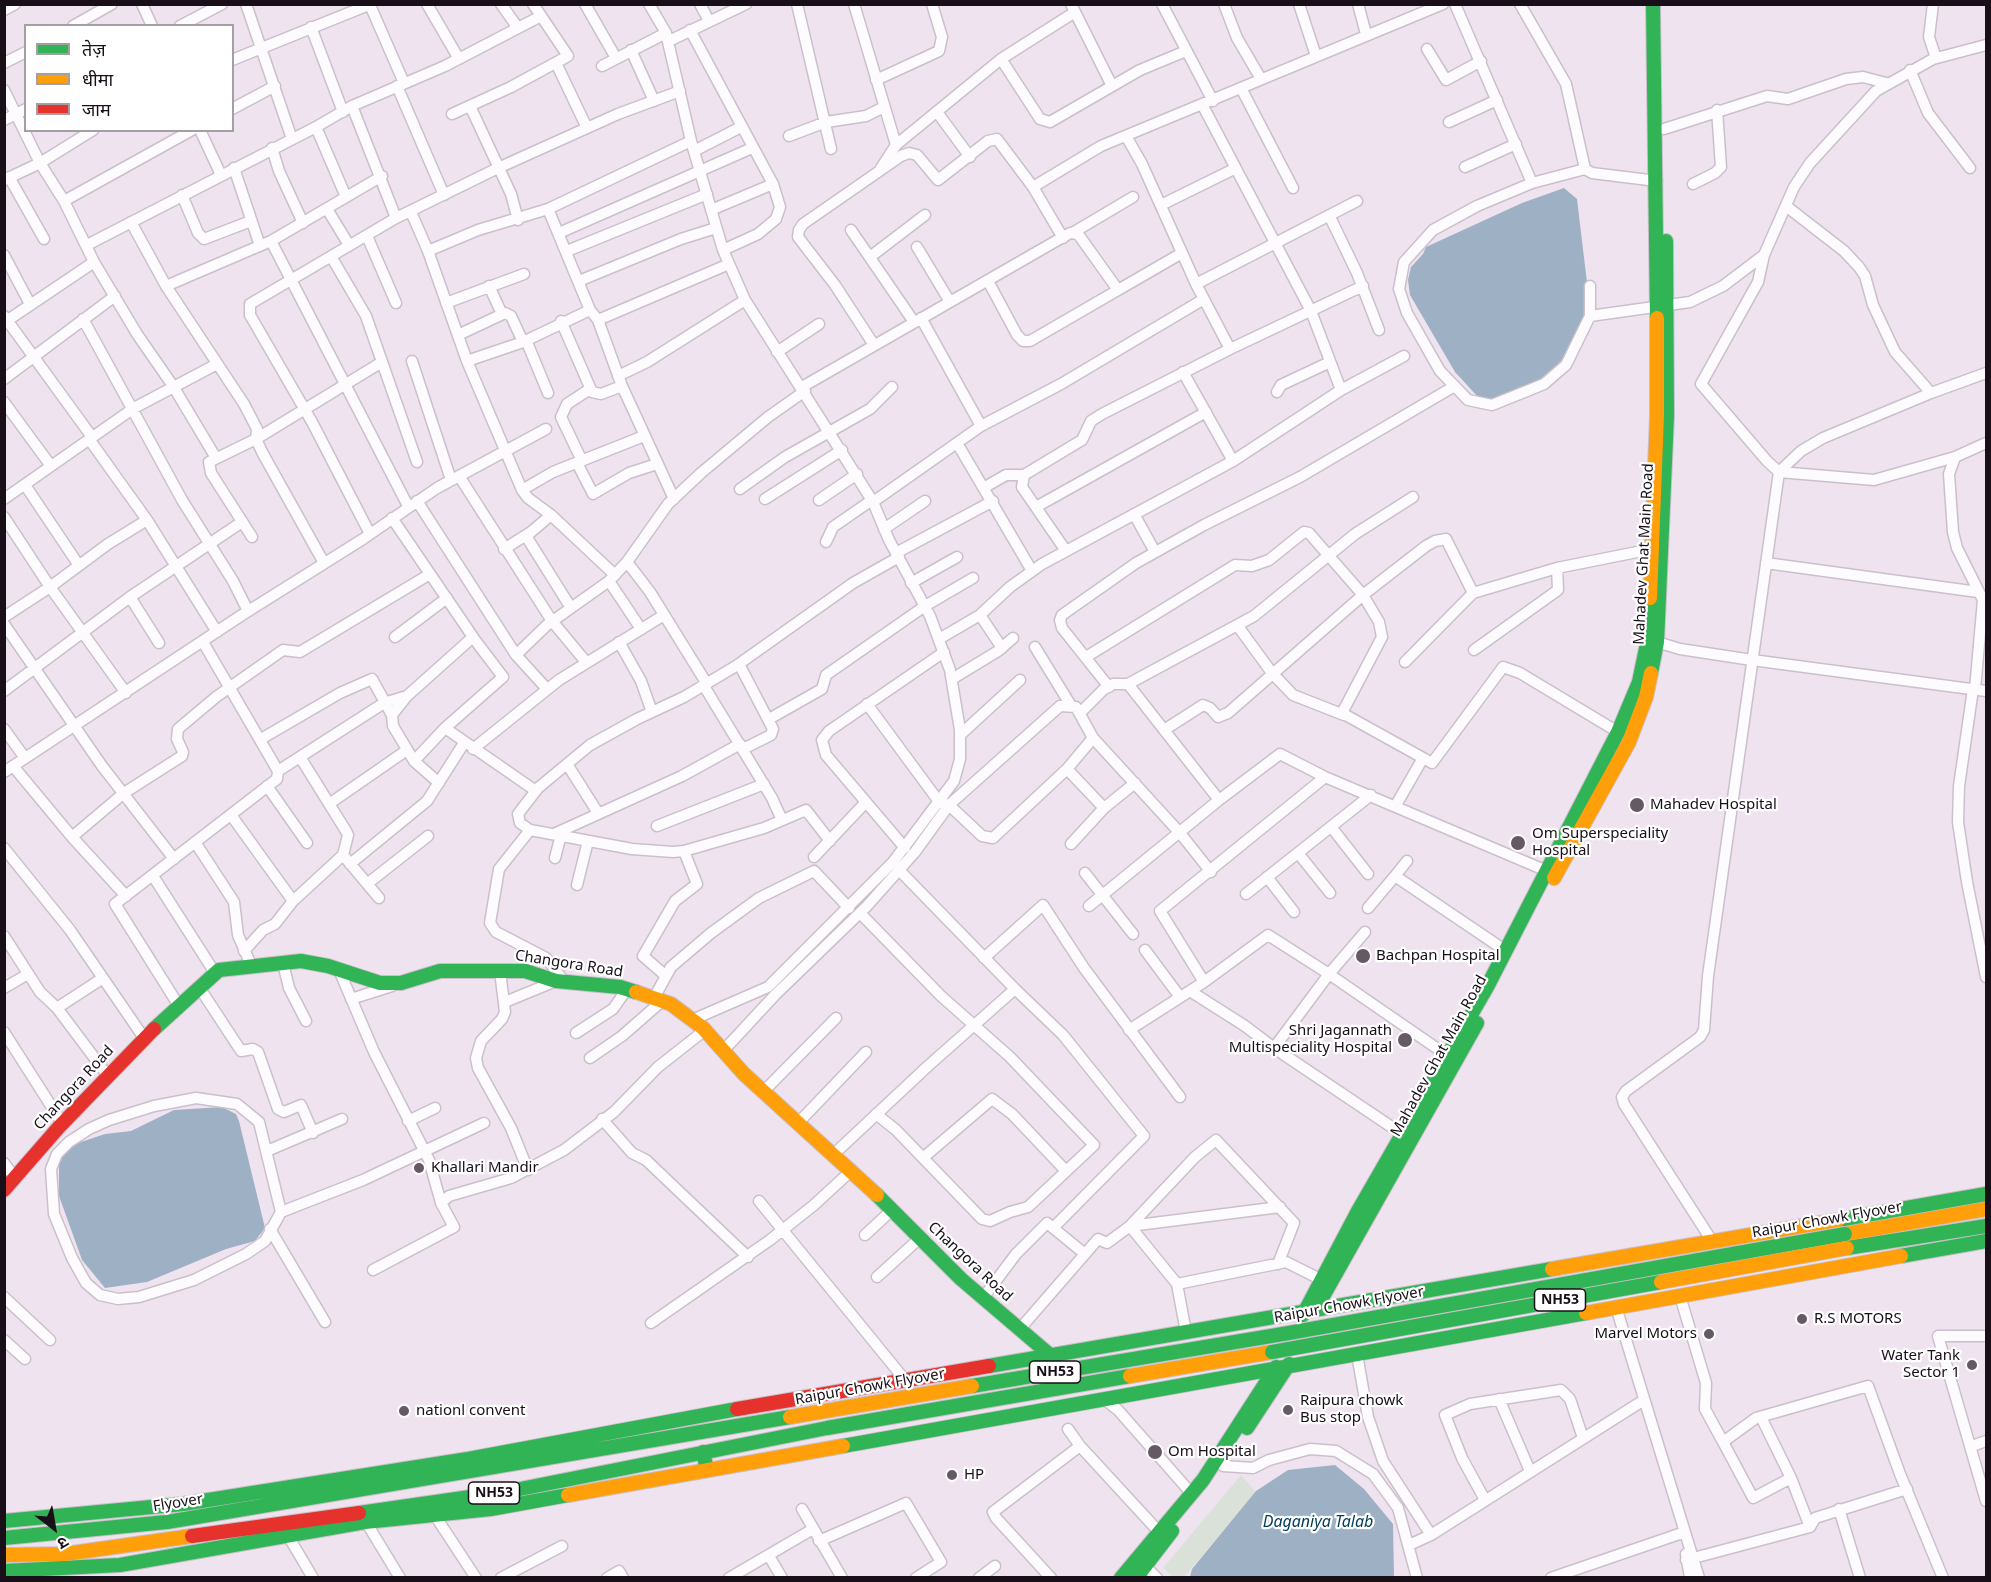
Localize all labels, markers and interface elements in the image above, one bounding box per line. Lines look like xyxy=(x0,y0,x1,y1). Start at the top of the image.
legend xyxy=(24,24,234,132)
text: तेज़ xyxy=(82,37,106,61)
text: धीमा xyxy=(82,67,113,91)
text: जाम xyxy=(82,97,111,121)
street label: Mahadev Ghat Main Road xyxy=(1630,463,1658,645)
marker: Mahadev Hospital xyxy=(1628,796,1646,814)
place label: Mahadev Hospital xyxy=(1650,796,1777,814)
place label: Om Superspeciality Hospital xyxy=(1532,825,1668,860)
marker: Om Superspeciality Hospital xyxy=(1509,834,1527,852)
street label: Changora Road xyxy=(514,947,624,981)
marker: Bachpan Hospital xyxy=(1354,947,1372,965)
place label: Bachpan Hospital xyxy=(1376,947,1500,965)
street label: Mahadev Ghat Main Road xyxy=(1387,972,1491,1140)
place label: Shri Jagannath Multispeciality Hospital xyxy=(1229,1022,1392,1057)
marker: Shri Jagannath Multispeciality Hospital xyxy=(1396,1031,1414,1049)
street label: Changora Road xyxy=(30,1042,118,1134)
place label: Khallari Mandir xyxy=(431,1159,539,1177)
marker: Khallari Mandir xyxy=(412,1161,426,1175)
street label: Raipur Chowk Flyover xyxy=(1751,1198,1903,1242)
street label: Changora Road xyxy=(924,1218,1016,1306)
street label: Raipur Chowk Flyover xyxy=(1273,1283,1425,1327)
road number: NH53 xyxy=(1534,1289,1586,1311)
place label: R.S MOTORS xyxy=(1814,1310,1902,1328)
marker: R.S MOTORS xyxy=(1795,1312,1809,1326)
place label: Marvel Motors xyxy=(1594,1325,1697,1343)
marker: Marvel Motors xyxy=(1702,1327,1716,1341)
place label: Water Tank Sector 1 xyxy=(1881,1347,1960,1382)
marker: Water Tank Sector 1 xyxy=(1965,1358,1979,1372)
road number: NH53 xyxy=(1030,1361,1080,1383)
street label: Raipur Chowk Flyover xyxy=(794,1365,946,1409)
place label: Raipura chowk Bus stop xyxy=(1300,1392,1403,1427)
place label: nationl convent xyxy=(416,1402,525,1420)
marker: Raipura chowk Bus stop xyxy=(1281,1403,1295,1417)
marker: nationl convent xyxy=(397,1404,411,1418)
marker: Om Hospital xyxy=(1146,1443,1164,1461)
place label: Om Hospital xyxy=(1168,1443,1256,1461)
place label: HP xyxy=(964,1466,984,1484)
marker: HP xyxy=(945,1468,959,1482)
road number: NH53 xyxy=(468,1482,520,1504)
street label: Flyover xyxy=(152,1490,204,1516)
north arrow xyxy=(24,1498,84,1558)
water label: Daganiya Talab xyxy=(1263,1512,1373,1532)
text: उ xyxy=(54,1532,73,1555)

